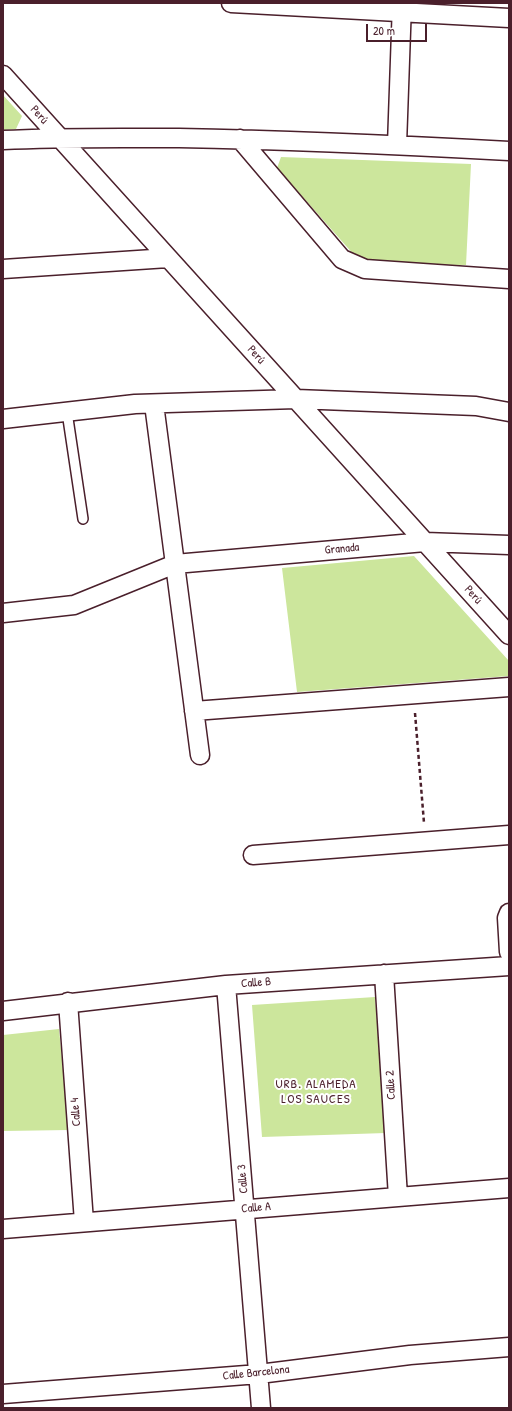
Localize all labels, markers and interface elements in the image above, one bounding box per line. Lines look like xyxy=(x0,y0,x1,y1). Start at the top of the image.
scale bar xyxy=(368,16,429,42)
text: 20 m xyxy=(373,22,395,39)
street label: Perú xyxy=(27,103,51,127)
street label: Perú xyxy=(244,343,268,367)
street label: Granada xyxy=(324,540,360,558)
street label: Perú xyxy=(461,583,485,607)
street label: Calle B xyxy=(240,975,272,991)
street label: Calle 2 xyxy=(383,1070,399,1100)
district label: URB. ALAMEDA LOS SAUCES xyxy=(276,1077,356,1108)
street label: Calle 4 xyxy=(68,1097,84,1127)
street label: Calle 3 xyxy=(235,1164,251,1194)
street label: Calle A xyxy=(241,1200,271,1216)
street label: Calle Barcelona xyxy=(222,1362,290,1384)

